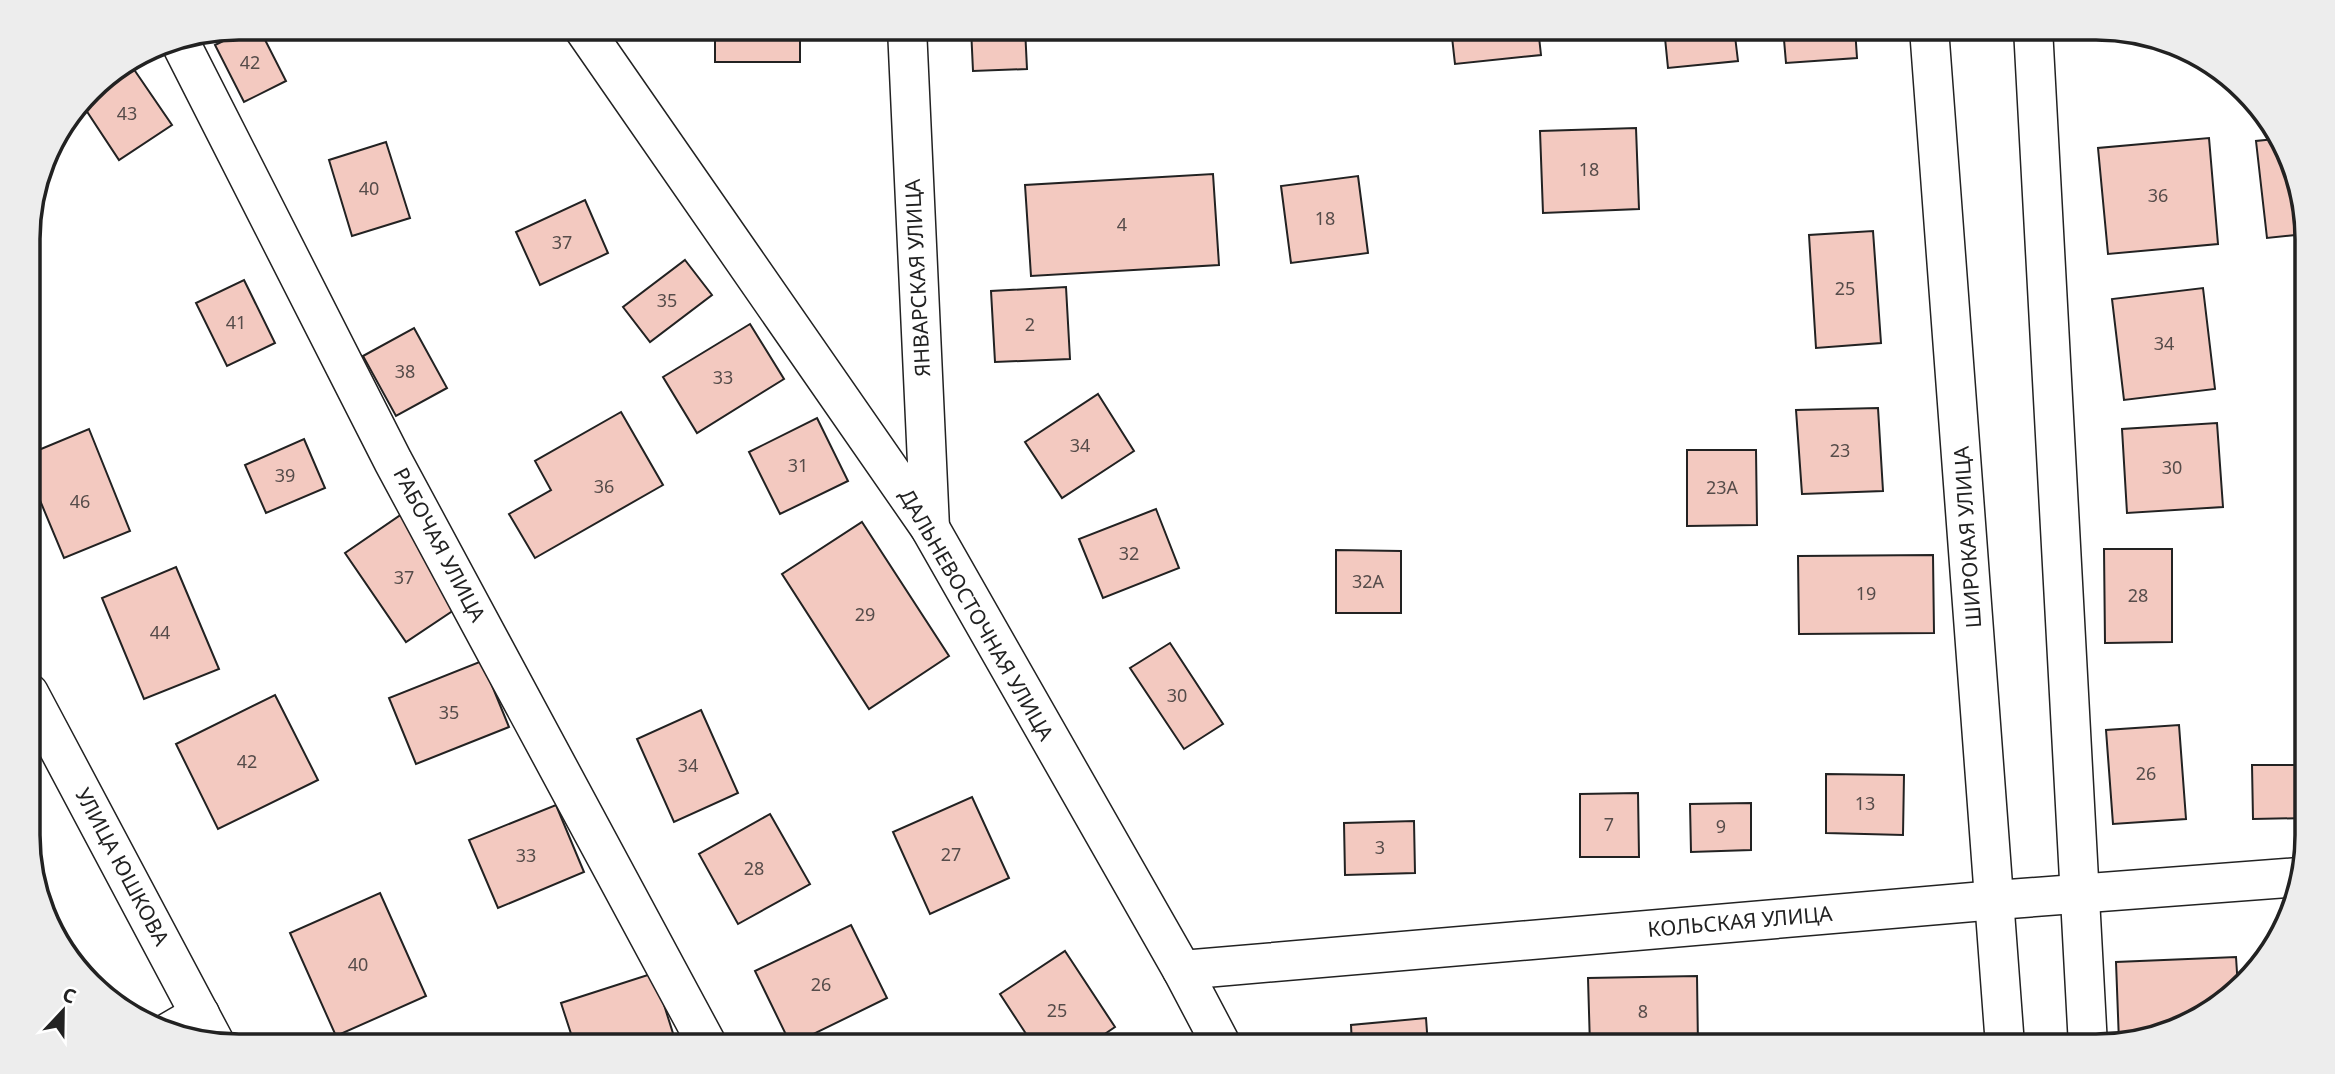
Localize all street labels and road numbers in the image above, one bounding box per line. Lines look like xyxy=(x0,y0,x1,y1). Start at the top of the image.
street label: ЯНВАРСКАЯ УЛИЦА xyxy=(898,178,936,378)
street label: ШИРОКАЯ УЛИЦА xyxy=(1947,445,1987,629)
street label: РАБОЧАЯ УЛИЦА xyxy=(387,463,493,627)
street label: ДАЛЬНЕВОСТОЧНАЯ УЛИЦА xyxy=(893,484,1061,746)
street label: УЛИЦА ЮШКОВА xyxy=(70,783,176,951)
street label: КОЛЬСКАЯ УЛИЦА xyxy=(1646,899,1834,943)

